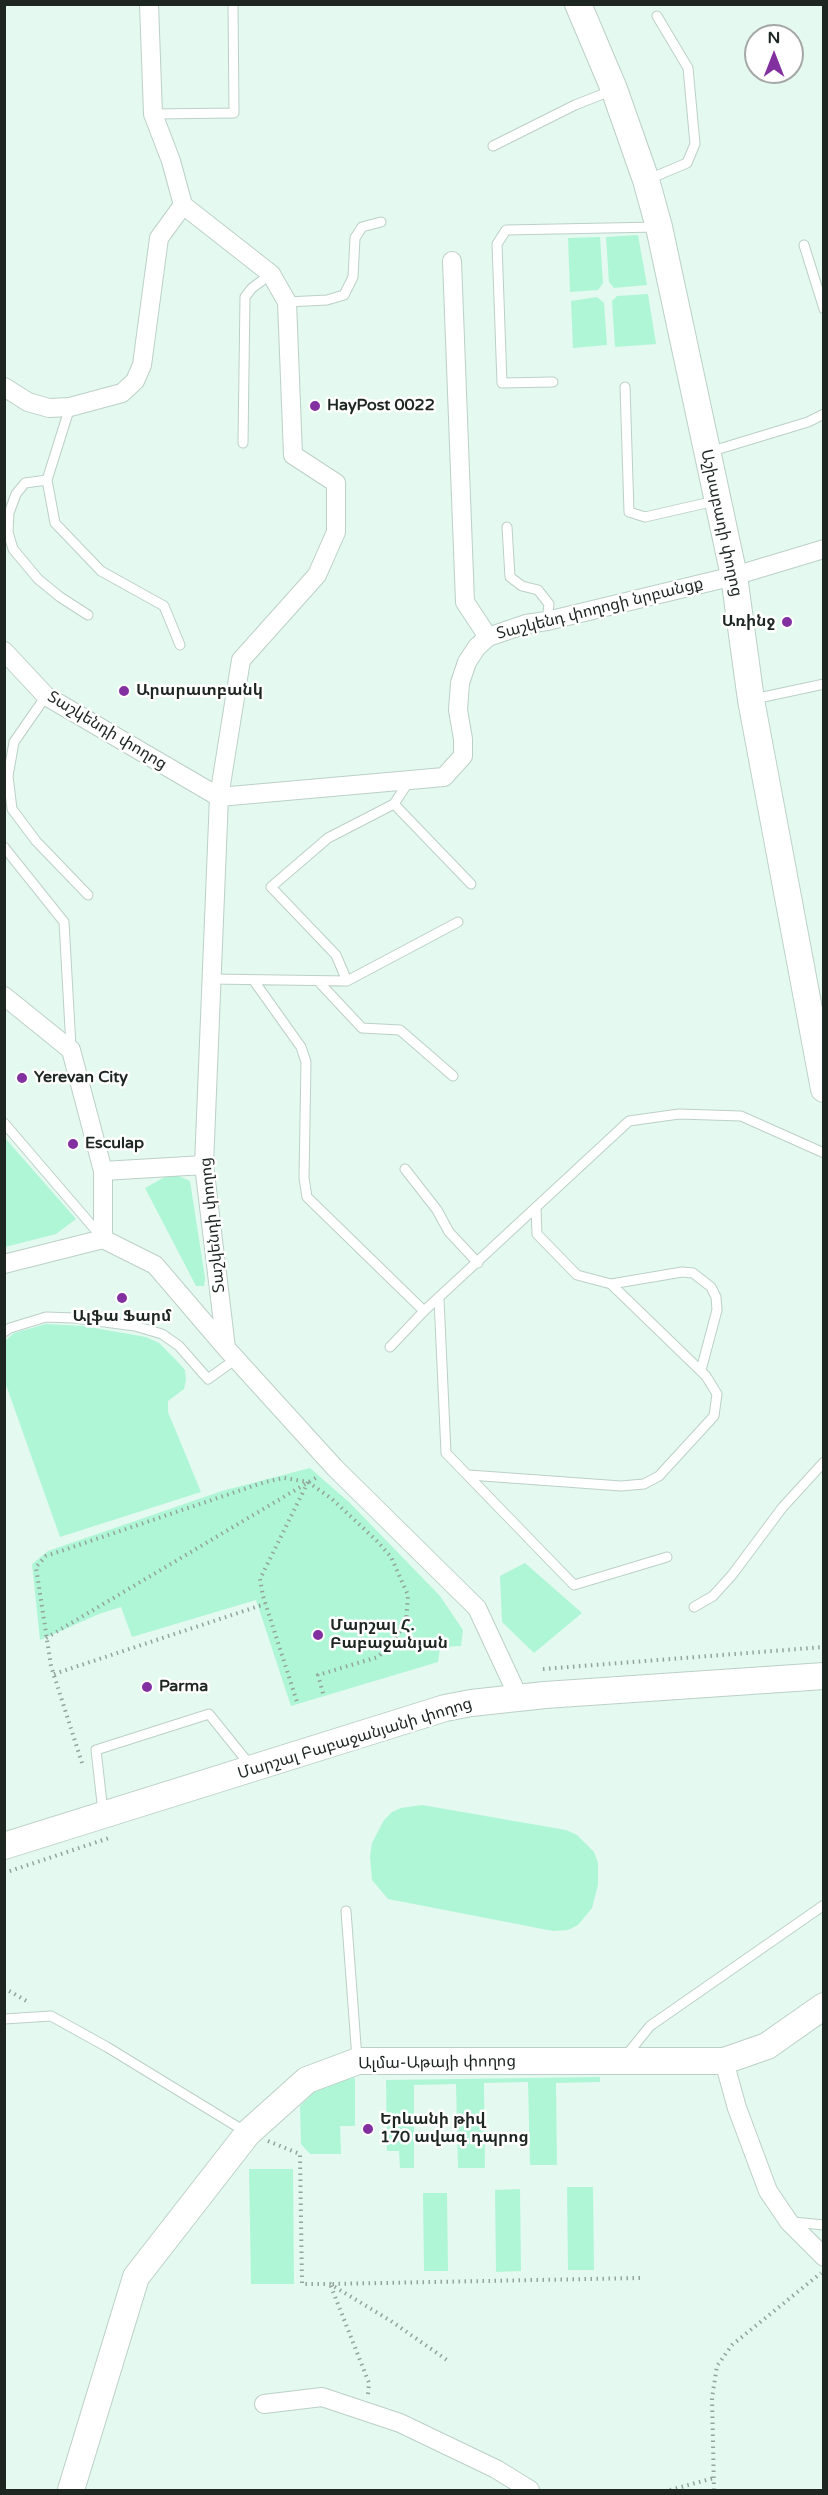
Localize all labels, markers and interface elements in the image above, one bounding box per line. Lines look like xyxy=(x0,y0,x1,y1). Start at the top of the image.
north arrow xyxy=(744,24,804,84)
text: N xyxy=(768,28,780,48)
place label: HayPost 0022 xyxy=(327,396,435,416)
marker: HayPost 0022 xyxy=(308,399,322,413)
street label: Աշխաբադի փողոց xyxy=(696,448,746,598)
street label: Տաշկենդ փողոցի նրբանցք xyxy=(495,574,705,644)
place label: Առինջ xyxy=(722,612,775,632)
marker: Առինջ xyxy=(780,615,794,629)
place label: Արարատբանկ xyxy=(136,681,263,701)
marker: Արարատբանկ xyxy=(117,684,131,698)
street label: Տաշկենդի փողոց xyxy=(44,688,170,774)
place label: Yerevan City xyxy=(34,1068,128,1088)
marker: Yerevan City xyxy=(15,1071,29,1085)
place label: Esculap xyxy=(85,1134,144,1154)
marker: Esculap xyxy=(66,1137,80,1151)
street label: Տաշկենդի փողոց xyxy=(196,1156,230,1294)
marker: Ալֆա Ֆարմ xyxy=(115,1291,129,1305)
place label: Ալֆա Ֆարմ xyxy=(72,1307,172,1327)
place label: Մարշալ Հ. Բաբաջանյան xyxy=(330,1616,448,1654)
marker: Մարշալ Հ. Բաբաջանյան xyxy=(311,1628,325,1642)
place label: Parma xyxy=(159,1677,208,1697)
marker: Parma xyxy=(140,1680,154,1694)
street label: Մարշալ Բաբաջանյանի փողոց xyxy=(235,1694,475,1784)
street label: Ալմա-Աթայի փողոց xyxy=(358,2052,516,2074)
place label: Երևանի թիվ 170 ավագ դպրոց xyxy=(380,2110,529,2148)
marker: Երևանի թիվ 170 ավագ դպրոց xyxy=(361,2122,375,2136)

